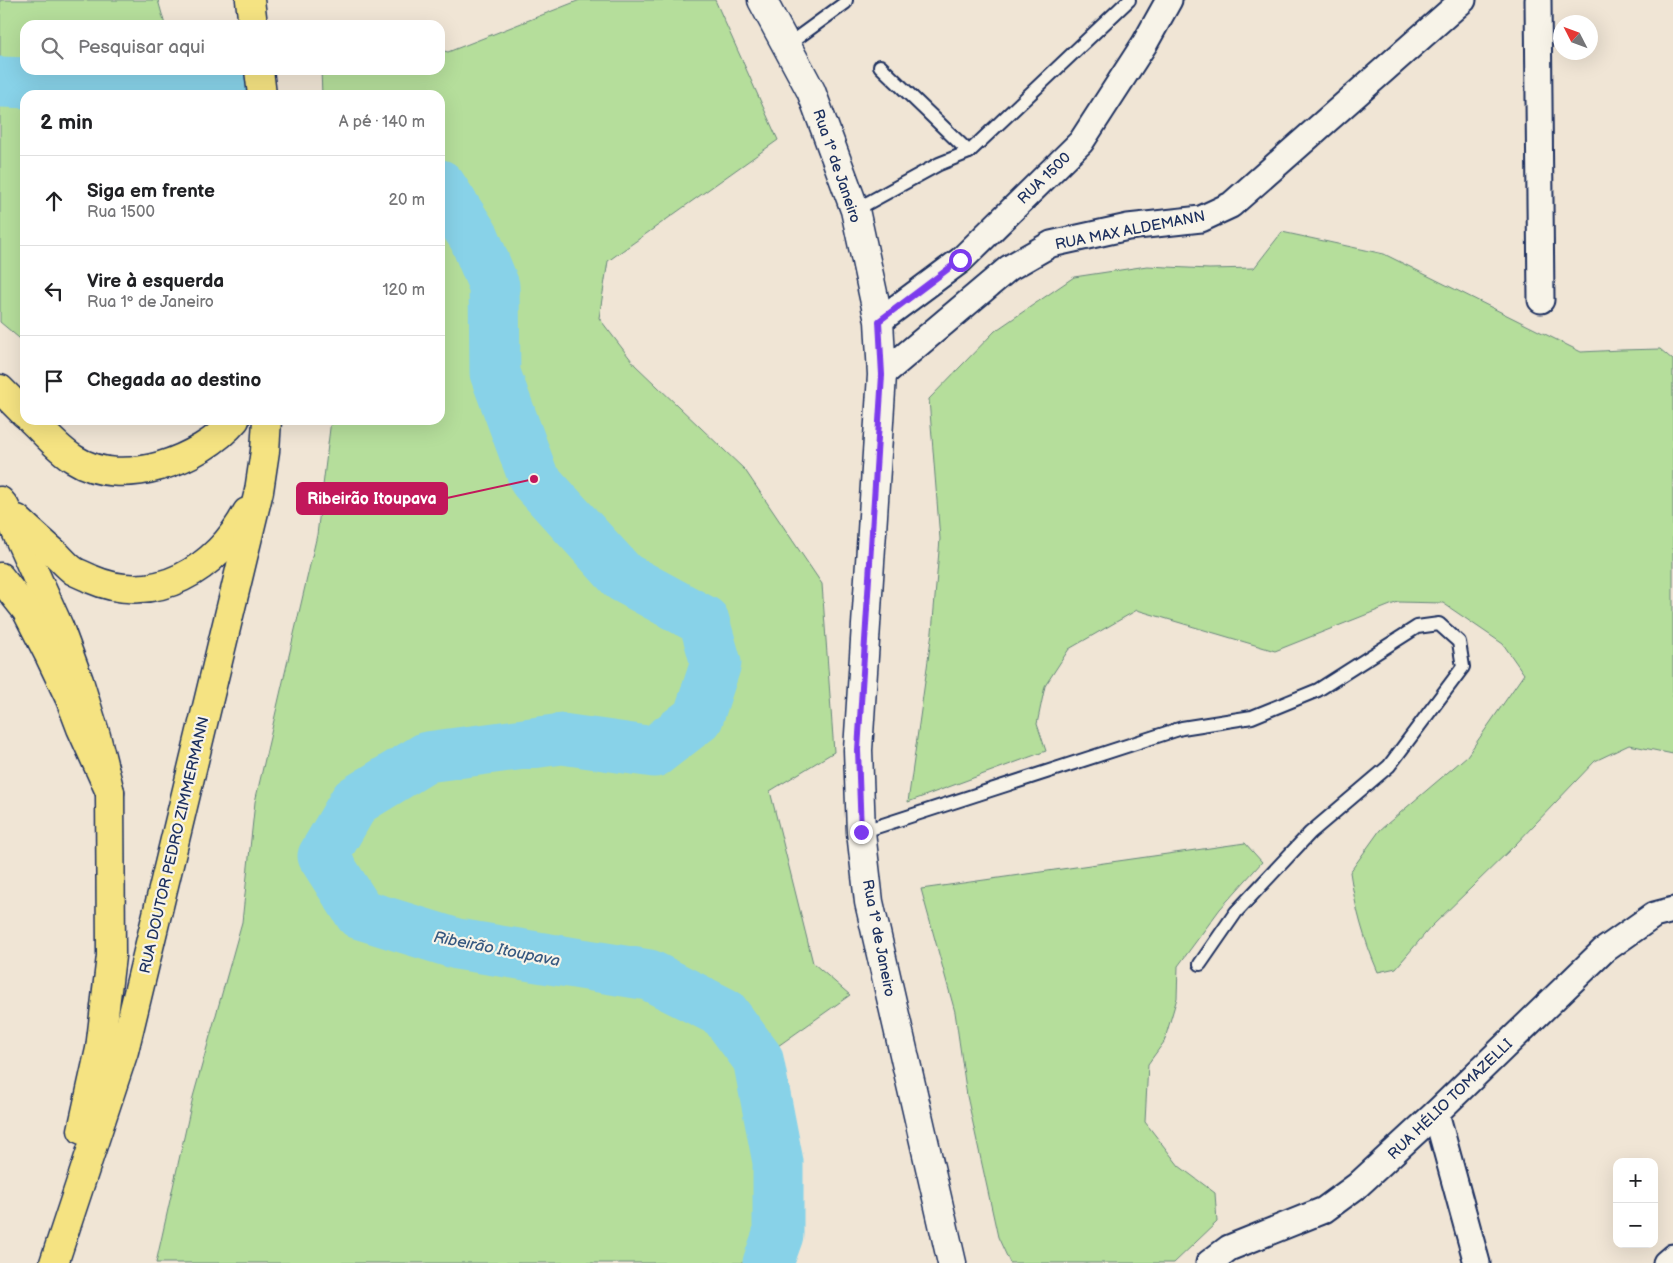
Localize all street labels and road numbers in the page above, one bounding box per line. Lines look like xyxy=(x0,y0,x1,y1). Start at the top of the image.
street label: Rua 1º de Janeiro xyxy=(808,107,865,226)
street label: RUA 1500 xyxy=(1014,148,1075,208)
street label: RUA MAX ALDEMANN xyxy=(1053,207,1207,254)
street label: RUA DOUTOR PEDRO ZIMMERMANN xyxy=(136,715,213,975)
street label: Rua 1º de Janeiro xyxy=(858,878,899,998)
street label: RUA HÉLIO TOMAZELLI xyxy=(1384,1035,1517,1164)

